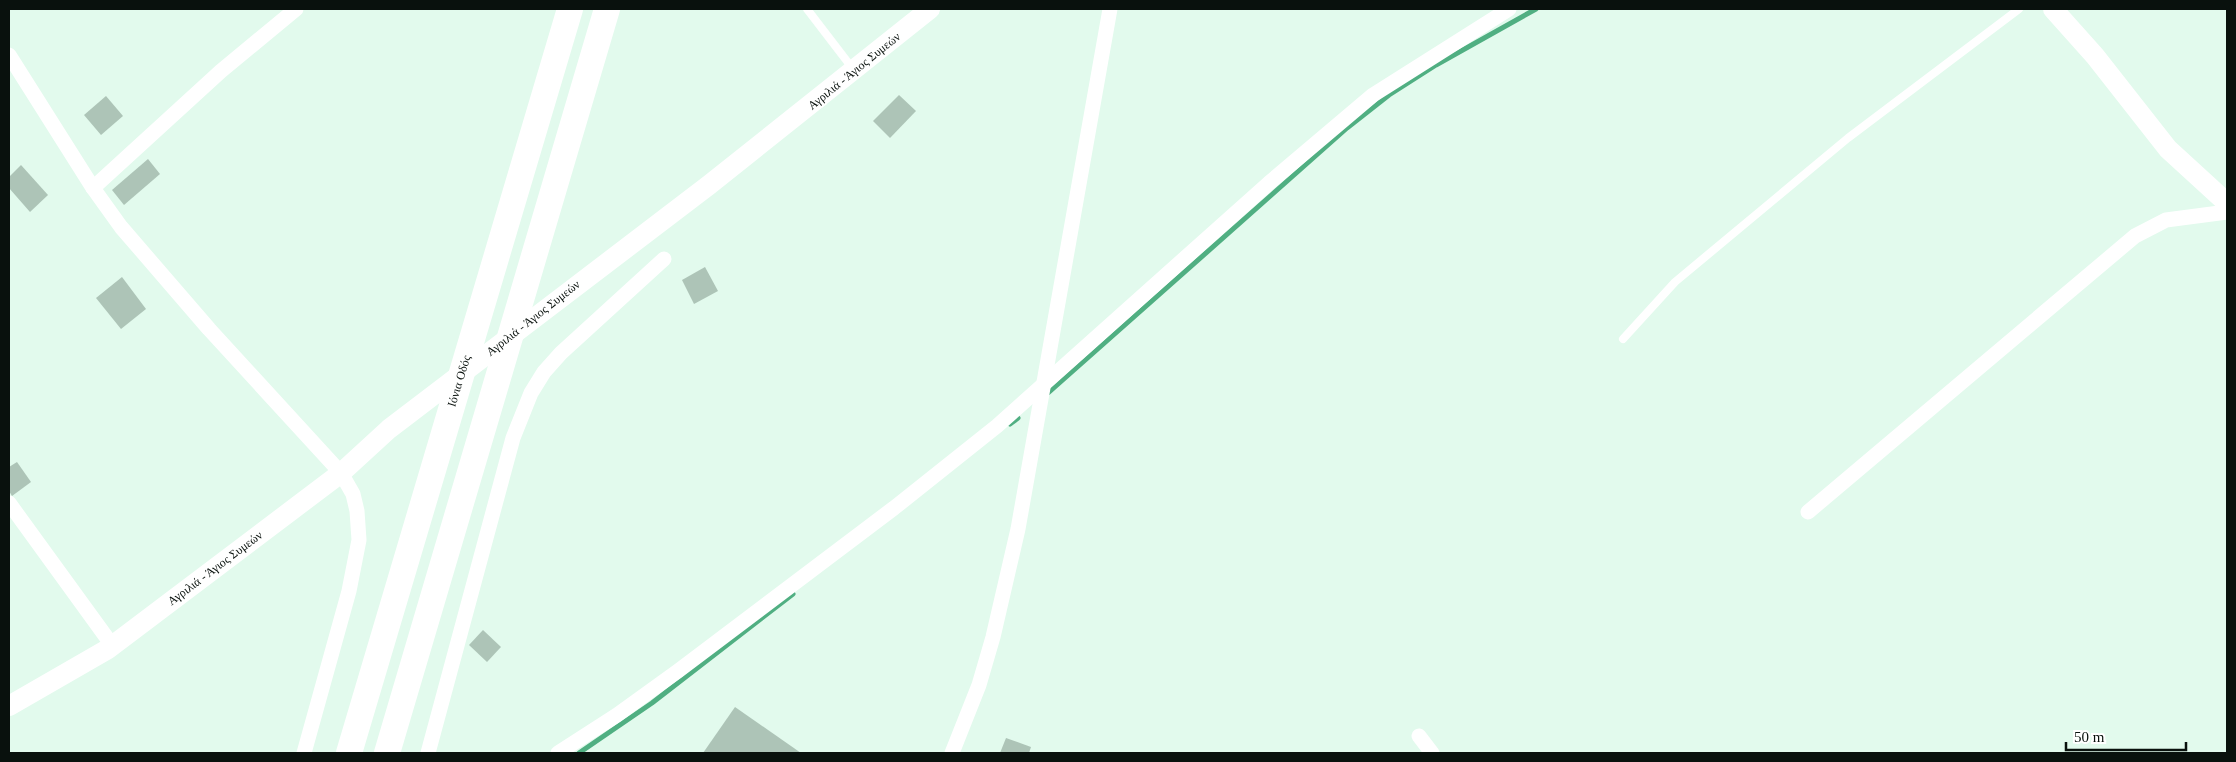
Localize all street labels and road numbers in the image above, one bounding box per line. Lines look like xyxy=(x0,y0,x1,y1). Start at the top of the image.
street label: Αγριλιά - Άγιος Συμεών xyxy=(805,29,903,113)
street label: Αγριλιά - Άγιος Συμεών xyxy=(483,277,583,359)
street label: Ιόνια Οδός xyxy=(445,353,474,408)
street label: Αγριλιά - Άγιος Συμεών xyxy=(165,528,265,608)

